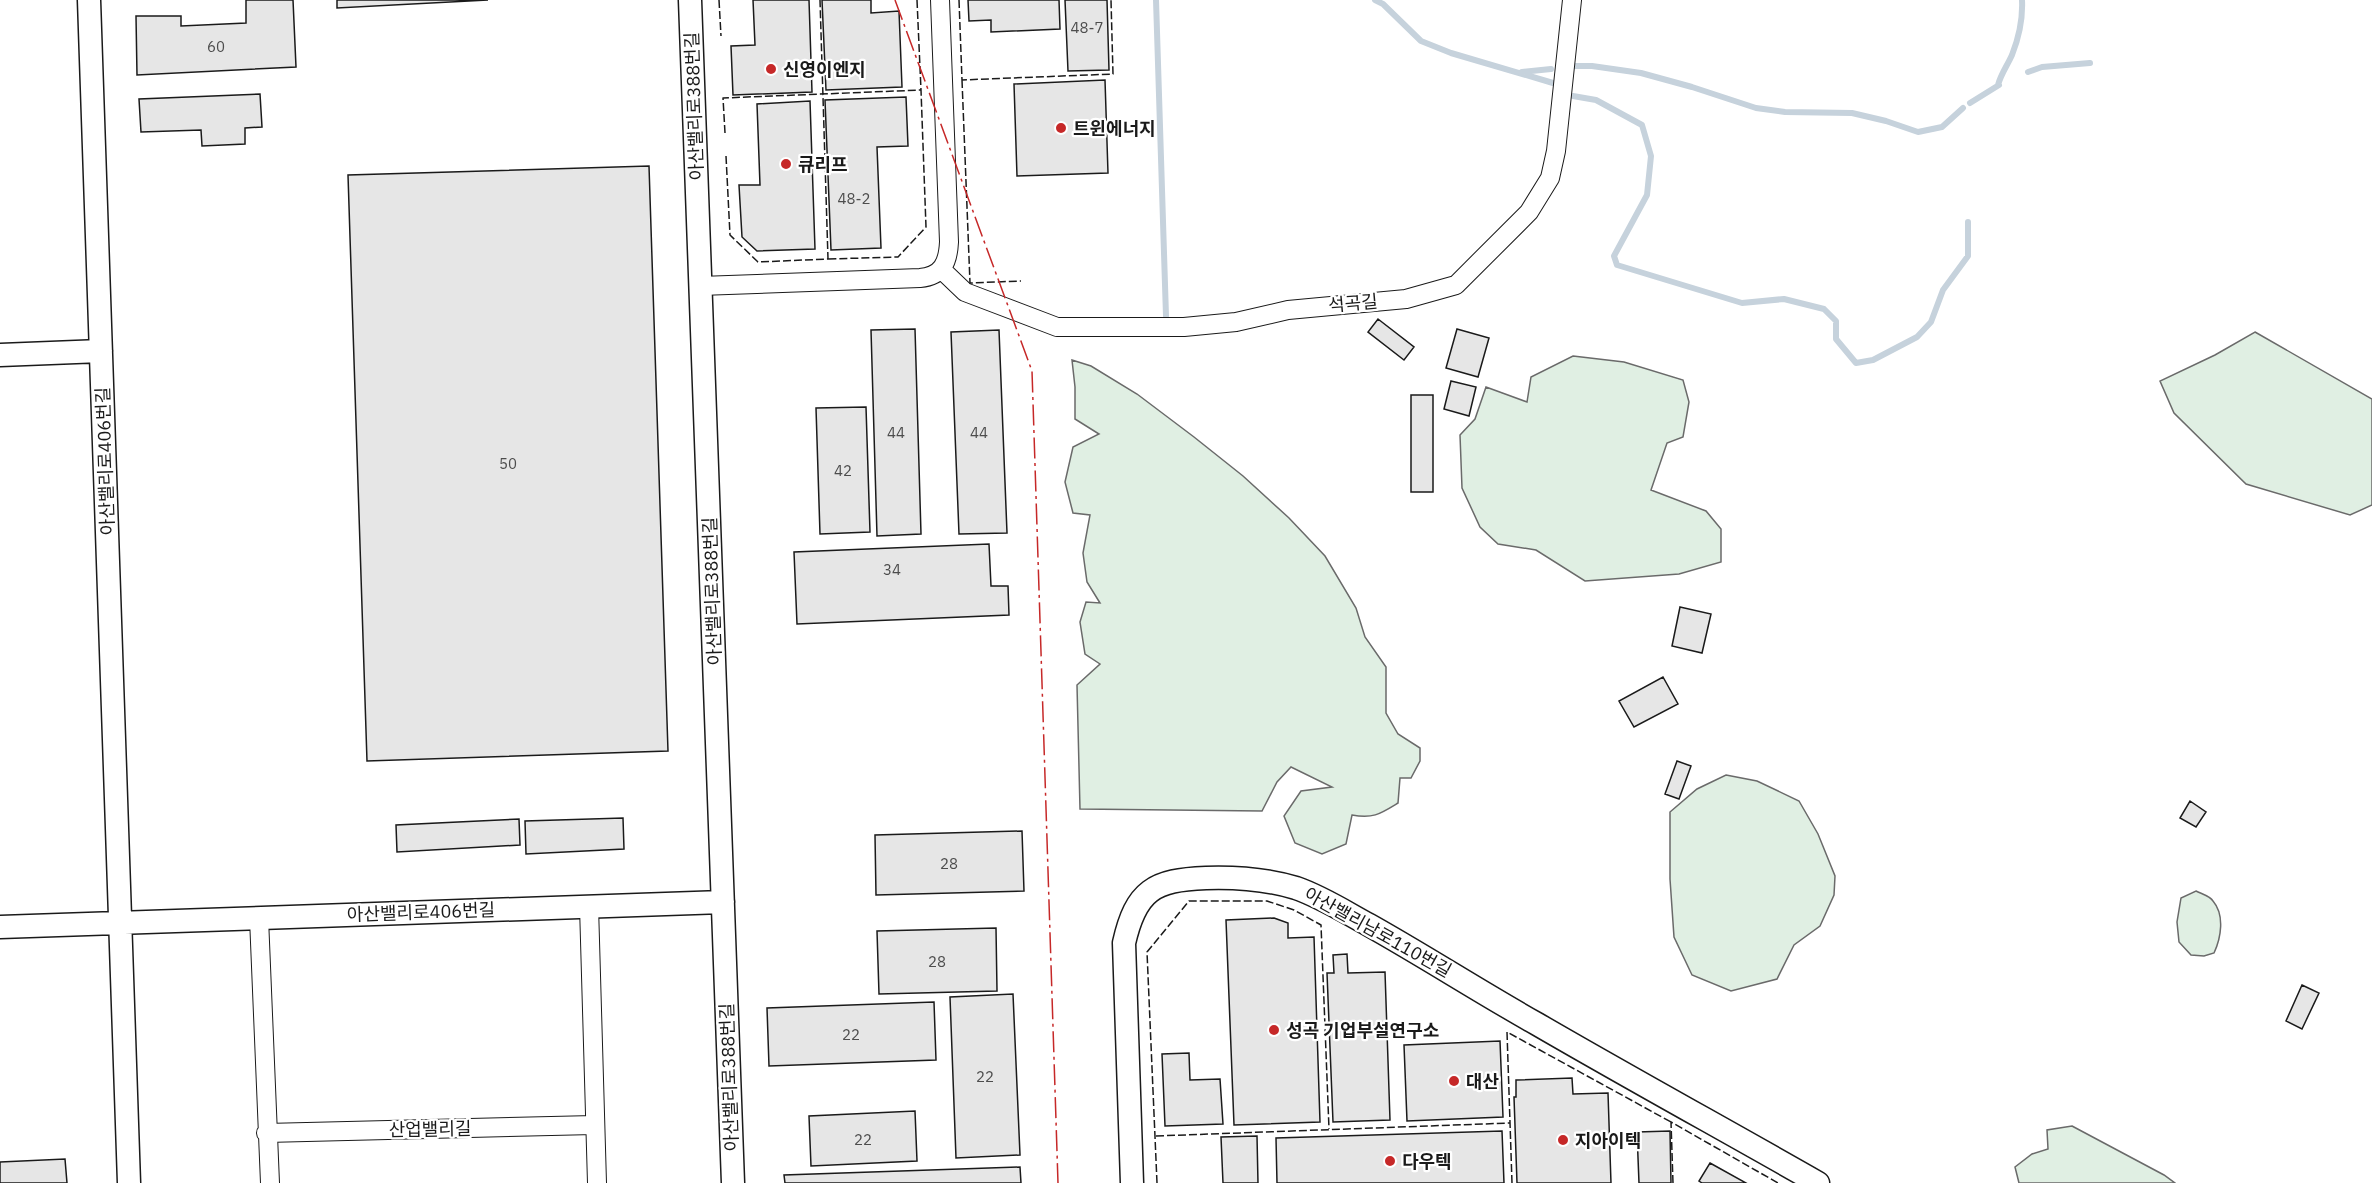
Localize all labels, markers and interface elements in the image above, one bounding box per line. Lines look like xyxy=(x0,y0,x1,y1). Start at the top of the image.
house number: 48-7 xyxy=(1071,18,1104,37)
street label: 아산밸리로388번길 xyxy=(680,31,708,181)
house number: 60 xyxy=(207,37,225,56)
place label: 신영이엔지 xyxy=(783,58,866,81)
marker: 신영이엔지 xyxy=(764,62,778,76)
place label: 트윈에너지 xyxy=(1073,117,1156,140)
marker: 트윈에너지 xyxy=(1054,121,1068,135)
place label: 큐리프 xyxy=(798,153,848,176)
marker: 큐리프 xyxy=(779,157,793,171)
house number: 48-2 xyxy=(838,189,871,208)
street label: 석곡길 xyxy=(1327,289,1379,317)
street label: 아산밸리로406번길 xyxy=(91,386,119,536)
house number: 44 xyxy=(887,423,905,442)
house number: 44 xyxy=(970,423,988,442)
house number: 50 xyxy=(499,454,517,473)
house number: 42 xyxy=(834,461,852,480)
street label: 아산밸리로388번길 xyxy=(698,516,726,666)
house number: 34 xyxy=(883,560,901,579)
house number: 28 xyxy=(940,854,958,873)
street label: 아산밸리남로110번길 xyxy=(1300,882,1456,982)
street label: 아산밸리로406번길 xyxy=(346,898,496,926)
house number: 28 xyxy=(928,952,946,971)
street label: 아산밸리로388번길 xyxy=(715,1002,743,1152)
place label: 성곡 기업부설연구소 xyxy=(1286,1019,1439,1042)
marker: 성곡 기업부설연구소 xyxy=(1267,1023,1281,1037)
house number: 22 xyxy=(842,1025,860,1044)
house number: 22 xyxy=(976,1067,994,1086)
place label: 대산 xyxy=(1466,1070,1500,1093)
marker: 대산 xyxy=(1447,1074,1461,1088)
street label: 산업밸리길 xyxy=(388,1117,472,1141)
place label: 지아이텍 xyxy=(1575,1129,1641,1152)
house number: 22 xyxy=(854,1130,872,1149)
marker: 지아이텍 xyxy=(1556,1133,1570,1147)
place label: 다우텍 xyxy=(1402,1150,1452,1173)
marker: 다우텍 xyxy=(1383,1154,1397,1168)

